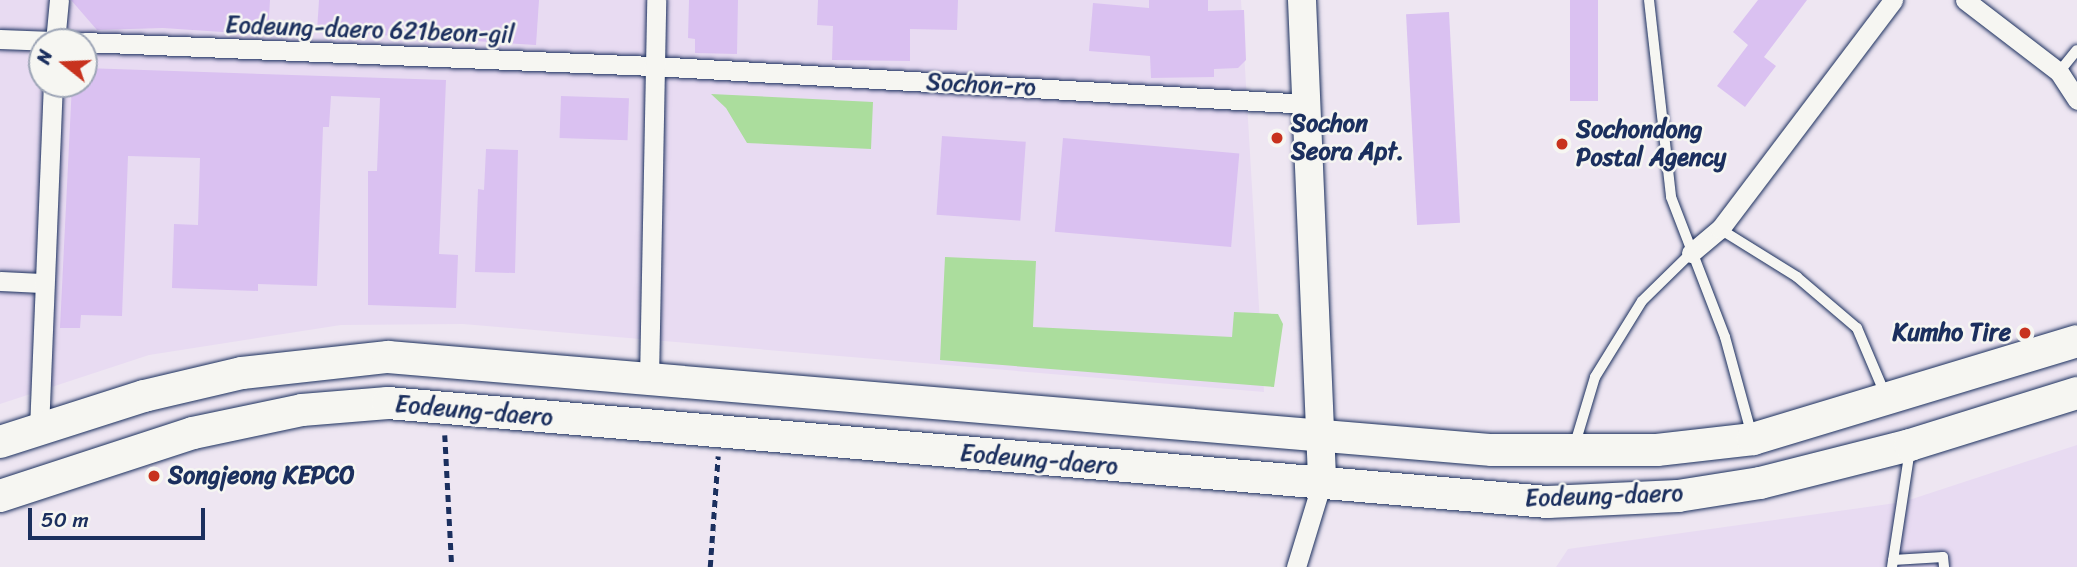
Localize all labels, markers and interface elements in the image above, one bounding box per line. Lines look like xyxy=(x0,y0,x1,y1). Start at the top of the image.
street label: Eodeung-daero 621beon-gil xyxy=(225,11,515,49)
north arrow xyxy=(28,28,98,98)
text: N xyxy=(27,46,62,68)
street label: Sochon-ro xyxy=(925,68,1037,102)
place label: Sochon Seora Apt. xyxy=(1291,110,1405,166)
place label: Sochondong Postal Agency xyxy=(1576,116,1727,172)
marker: Sochon Seora Apt. xyxy=(1269,130,1285,146)
marker: Sochondong Postal Agency xyxy=(1554,136,1570,152)
place label: Kumho Tire xyxy=(1892,319,2011,347)
marker: Kumho Tire xyxy=(2017,325,2033,341)
street label: Eodeung-daero xyxy=(394,390,554,432)
street label: Eodeung-daero xyxy=(959,439,1119,481)
place label: Songjeong KEPCO xyxy=(168,462,355,490)
marker: Songjeong KEPCO xyxy=(146,468,162,484)
street label: Eodeung-daero xyxy=(1524,479,1684,513)
scale bar xyxy=(32,494,208,538)
text: 50 m xyxy=(41,501,89,539)

